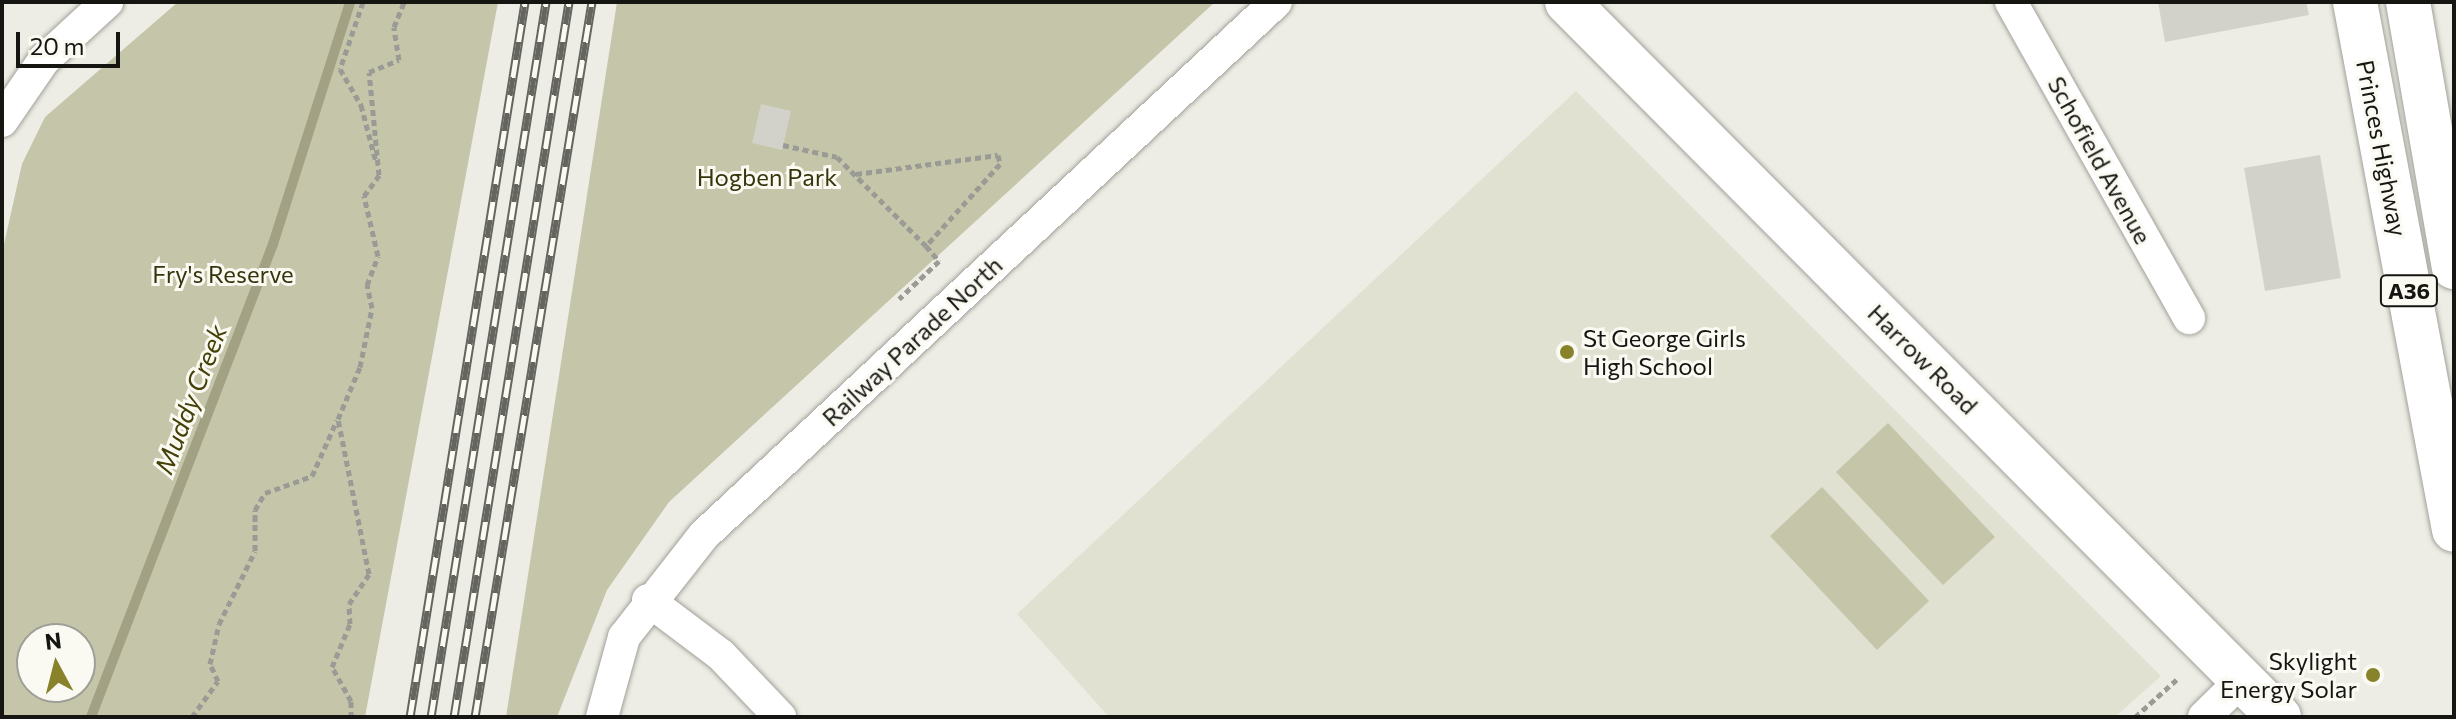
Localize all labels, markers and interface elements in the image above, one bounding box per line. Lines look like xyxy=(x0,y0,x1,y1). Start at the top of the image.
scale bar xyxy=(20,16,124,66)
text: 20 m xyxy=(30,31,84,60)
street label: Princes Highway xyxy=(2351,57,2413,239)
street label: Schofield Avenue xyxy=(2042,71,2158,249)
park label: Hogben Park xyxy=(697,163,837,191)
street label: Railway Parade North xyxy=(816,250,1008,432)
park label: Fry's Reserve xyxy=(152,260,294,288)
road number: A36 xyxy=(2379,273,2439,309)
street label: Harrow Road xyxy=(1862,298,1984,420)
water label: Muddy Creek xyxy=(147,320,233,478)
place label: St George Girls High School xyxy=(1583,324,1746,380)
marker: St George Girls High School xyxy=(1558,343,1576,361)
north arrow xyxy=(16,623,96,703)
text: N xyxy=(43,626,63,655)
place label: Skylight Energy Solar xyxy=(2220,647,2357,703)
marker: Skylight Energy Solar xyxy=(2364,666,2382,684)

